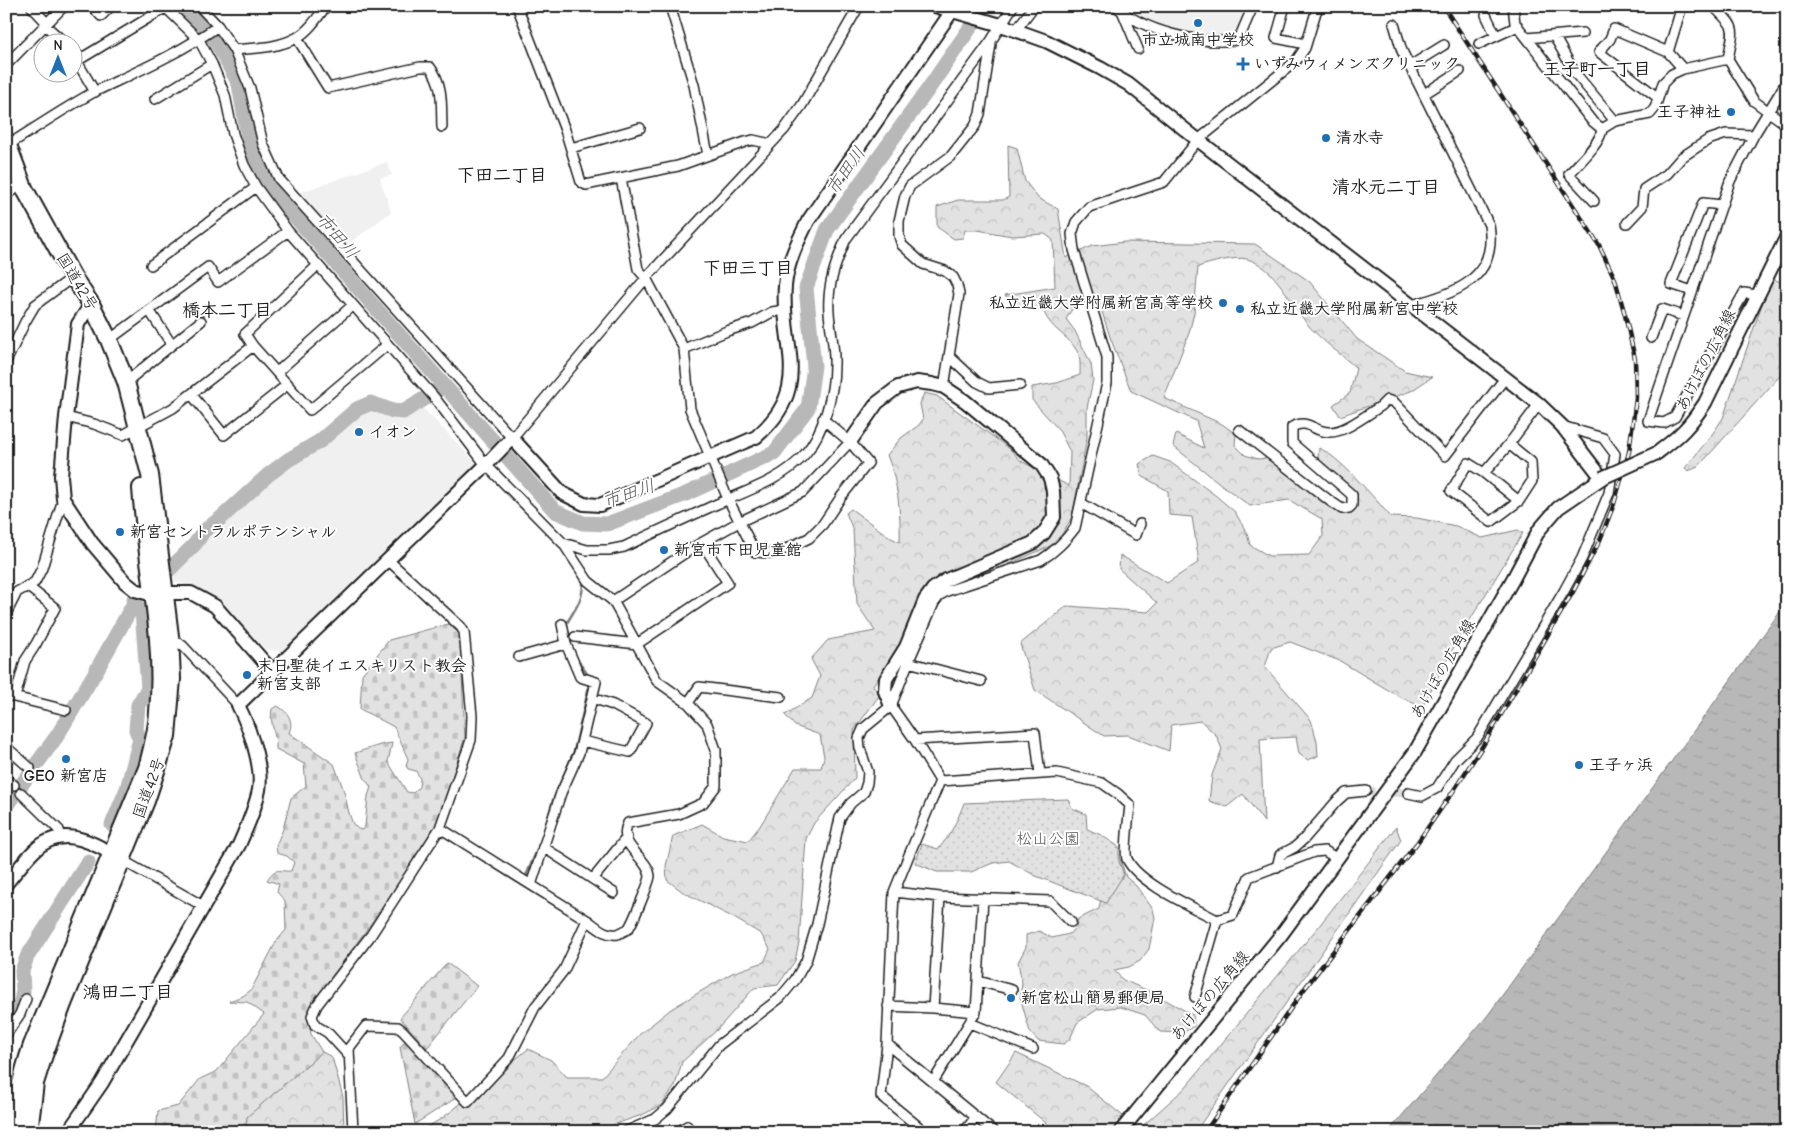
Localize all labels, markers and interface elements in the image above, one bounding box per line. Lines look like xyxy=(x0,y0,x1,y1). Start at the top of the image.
marker: 市立城南中学校 xyxy=(1192,17,1204,29)
place label: 市立城南中学校 xyxy=(1142,31,1254,49)
north arrow xyxy=(32,32,82,82)
text: N xyxy=(53,37,63,54)
place label: いずみウィメンズクリニック xyxy=(1254,55,1460,73)
marker: いずみウィメンズクリニック xyxy=(1236,57,1250,71)
district label: 王子町一丁目 xyxy=(1543,59,1651,80)
place label: 王子神社 xyxy=(1657,103,1721,121)
marker: 王子神社 xyxy=(1725,106,1737,118)
place label: 清水寺 xyxy=(1336,129,1384,147)
marker: 清水寺 xyxy=(1320,132,1332,144)
water label: 市田川 xyxy=(822,143,870,199)
district label: 下田二丁目 xyxy=(457,165,547,186)
district label: 清水元二丁目 xyxy=(1332,177,1440,198)
water label: 市田川 xyxy=(311,209,363,263)
street label: 国道42号 xyxy=(53,250,101,314)
district label: 下田三丁目 xyxy=(703,258,793,279)
place label: 私立近畿大学附属新宮高等学校 xyxy=(989,294,1213,312)
marker: 私立近畿大学附属新宮高等学校 xyxy=(1217,297,1229,309)
district label: 橋本二丁目 xyxy=(182,300,272,321)
place label: 私立近畿大学附属新宮中学校 xyxy=(1250,300,1458,318)
marker: 私立近畿大学附属新宮中学校 xyxy=(1234,303,1246,315)
street label: あけぼの広角線 xyxy=(1673,306,1739,414)
place label: イオン xyxy=(369,423,417,441)
marker: イオン xyxy=(353,426,365,438)
water label: 市田川 xyxy=(600,475,658,513)
place label: 新宮セントラルポテンシャル xyxy=(130,523,337,541)
marker: 新宮セントラルポテンシャル xyxy=(114,526,126,538)
place label: 新宮市下田児童館 xyxy=(674,541,802,559)
marker: 新宮市下田児童館 xyxy=(658,544,670,556)
street label: あけぼの広角線 xyxy=(1407,616,1479,722)
place label: 末日聖徒イエスキリスト教会 新宮支部 xyxy=(257,657,467,693)
marker: 末日聖徒イエスキリスト教会 新宮支部 xyxy=(241,669,253,681)
marker: GEO 新宮店 xyxy=(60,753,72,765)
street label: 国道42号 xyxy=(130,755,168,821)
place label: 王子ヶ浜 xyxy=(1589,756,1653,774)
marker: 王子ヶ浜 xyxy=(1573,759,1585,771)
place label: GEO 新宮店 xyxy=(24,767,108,785)
park label: 松山公園 xyxy=(1016,830,1080,848)
street label: あけぼの広角線 xyxy=(1167,947,1253,1045)
district label: 鴻田二丁目 xyxy=(83,982,173,1003)
place label: 新宮松山簡易郵便局 xyxy=(1021,989,1165,1007)
marker: 新宮松山簡易郵便局 xyxy=(1005,992,1017,1004)

